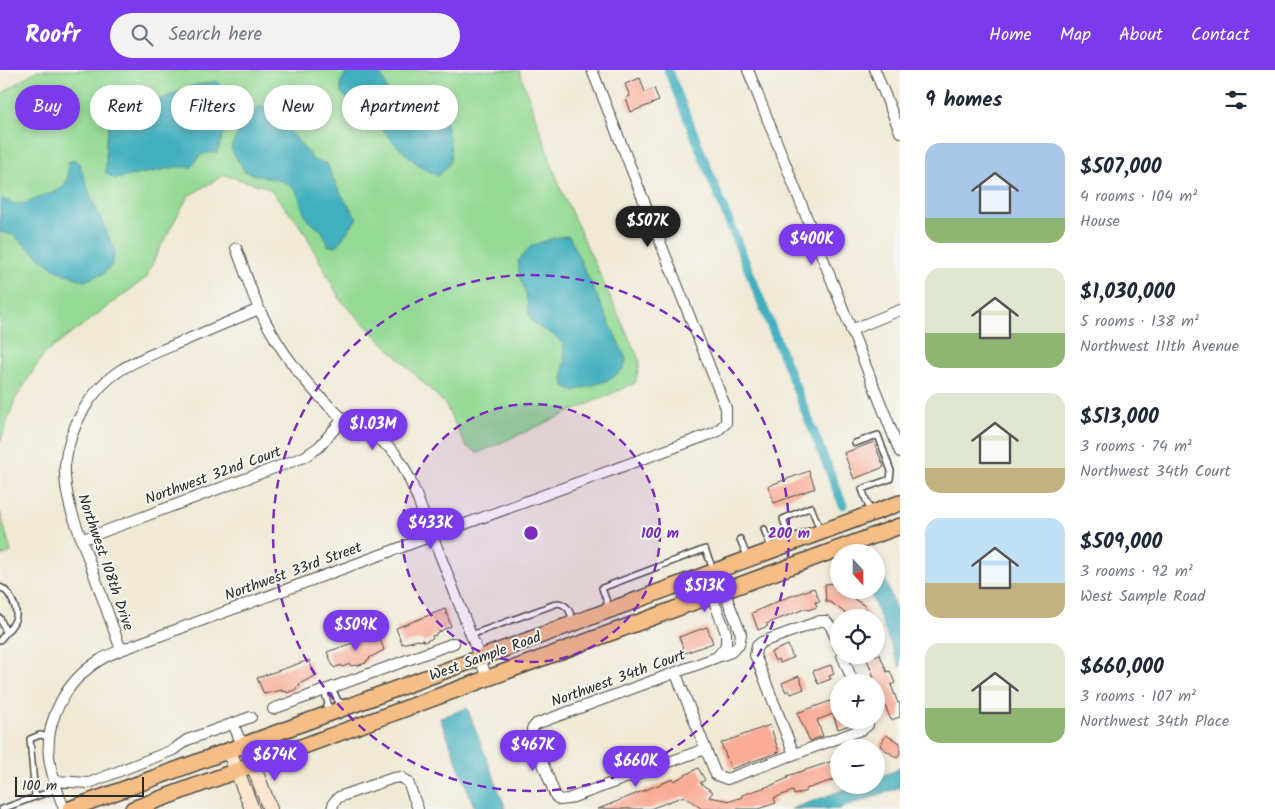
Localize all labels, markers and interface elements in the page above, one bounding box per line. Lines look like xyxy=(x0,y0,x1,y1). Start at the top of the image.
search box xyxy=(110,13,460,58)
text: Roofr xyxy=(25,16,80,55)
text: Search here xyxy=(168,20,262,50)
icon: search xyxy=(128,21,156,49)
text: Home xyxy=(989,21,1032,50)
text: Map xyxy=(1060,21,1091,50)
text: About xyxy=(1119,21,1163,50)
text: Contact xyxy=(1191,21,1250,50)
text: 9 homes xyxy=(925,84,1002,117)
chip: Buy xyxy=(15,85,80,130)
chip: Rent xyxy=(90,85,161,130)
chip: Filters xyxy=(171,85,254,130)
chip: New xyxy=(264,85,332,130)
chip: Apartment xyxy=(342,85,458,130)
icon: filters xyxy=(1222,86,1250,114)
text: $507,000 xyxy=(1080,151,1162,184)
icon: home xyxy=(965,163,1025,223)
text: 4 rooms · 104 m² xyxy=(1080,184,1197,209)
pin: $507K xyxy=(613,206,683,248)
text: $507K xyxy=(627,209,669,234)
text: House xyxy=(1080,209,1120,234)
pin: $400K xyxy=(777,224,847,266)
text: $400K xyxy=(790,227,834,252)
text: $1,030,000 xyxy=(1080,276,1175,309)
icon: home xyxy=(965,288,1025,348)
text: 5 rooms · 138 m² xyxy=(1080,309,1199,334)
text: Northwest 111th Avenue xyxy=(1080,334,1239,359)
text: $513,000 xyxy=(1080,401,1159,434)
pin: $1.03M xyxy=(332,408,414,451)
text: $1.03M xyxy=(349,412,397,437)
icon: home xyxy=(965,413,1025,473)
text: 3 rooms · 74 m² xyxy=(1080,434,1192,459)
street label: Northwest 32nd Court xyxy=(142,440,285,512)
text: Northwest 34th Court xyxy=(1080,459,1231,484)
street label: Northwest 108th Drive xyxy=(70,491,140,634)
pin: $433K xyxy=(396,508,466,550)
text: $433K xyxy=(408,511,454,536)
text: 100 m xyxy=(641,522,679,546)
text: 200 m xyxy=(768,522,810,546)
centre of rings xyxy=(522,524,540,542)
text: $509,000 xyxy=(1080,526,1162,559)
street label: Northwest 33rd Street xyxy=(221,536,365,608)
icon: home xyxy=(965,538,1025,598)
north arrow xyxy=(830,544,885,599)
map controls xyxy=(830,544,885,794)
text: 3 rooms · 92 m² xyxy=(1080,559,1193,584)
pin: $513K xyxy=(670,570,740,613)
text: $513K xyxy=(685,574,725,599)
text: West Sample Road xyxy=(1080,584,1205,609)
button: locate xyxy=(830,609,885,664)
pin: $509K xyxy=(321,610,391,652)
text: $509K xyxy=(334,613,378,638)
street label: West Sample Road xyxy=(426,625,545,688)
street label: Northwest 34th Court xyxy=(548,643,689,714)
text: $660,000 xyxy=(1080,651,1164,684)
icon: home xyxy=(965,663,1025,723)
button: + xyxy=(830,674,885,729)
text: 3 rooms · 107 m² xyxy=(1080,684,1196,709)
text: Northwest 34th Place xyxy=(1080,709,1229,734)
pin: $467K xyxy=(498,730,568,772)
text: $467K xyxy=(511,733,555,758)
button: − xyxy=(830,739,885,794)
pin: $674K xyxy=(240,740,310,782)
text: $674K xyxy=(253,743,297,768)
pin: $660K xyxy=(601,746,671,788)
text: $660K xyxy=(614,749,658,774)
scale bar xyxy=(15,774,144,797)
text: 100 m xyxy=(22,775,57,797)

